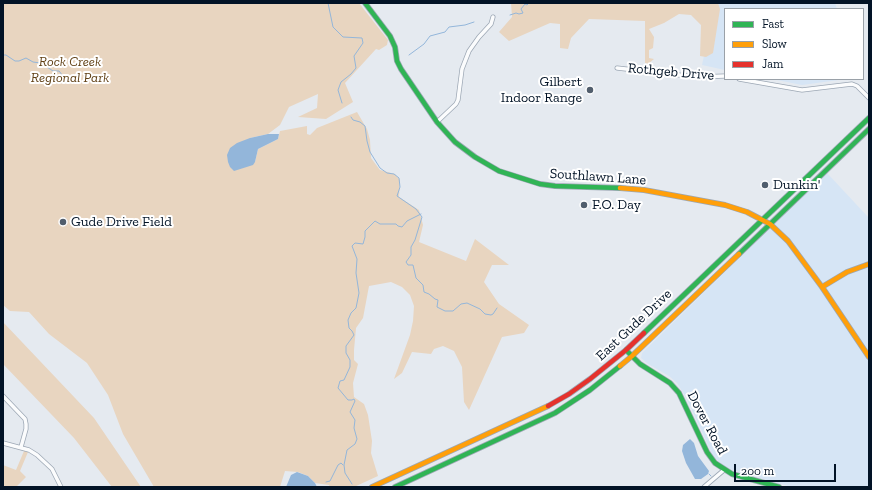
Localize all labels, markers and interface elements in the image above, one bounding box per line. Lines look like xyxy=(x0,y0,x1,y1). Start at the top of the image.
legend xyxy=(724,8,864,80)
text: Fast xyxy=(762,17,784,31)
text: Slow xyxy=(762,37,787,51)
park label: Rock Creek Regional Park xyxy=(31,54,109,86)
text: Jam xyxy=(762,57,783,71)
street label: Rothgeb Drive xyxy=(627,60,715,84)
place label: Gilbert Indoor Range xyxy=(501,74,582,106)
marker: Gilbert Indoor Range xyxy=(585,85,595,95)
street label: Southlawn Lane xyxy=(549,165,647,189)
place label: Dunkin' xyxy=(773,177,820,193)
marker: Dunkin' xyxy=(760,180,770,190)
place label: F.O. Day xyxy=(592,197,641,213)
marker: F.O. Day xyxy=(579,200,589,210)
place label: Gude Drive Field xyxy=(71,214,172,230)
marker: Gude Drive Field xyxy=(58,217,68,227)
street label: East Gude Drive xyxy=(593,286,675,364)
street label: Dover Road xyxy=(683,388,731,458)
scale bar xyxy=(736,456,838,482)
text: 200 m xyxy=(741,464,774,478)

